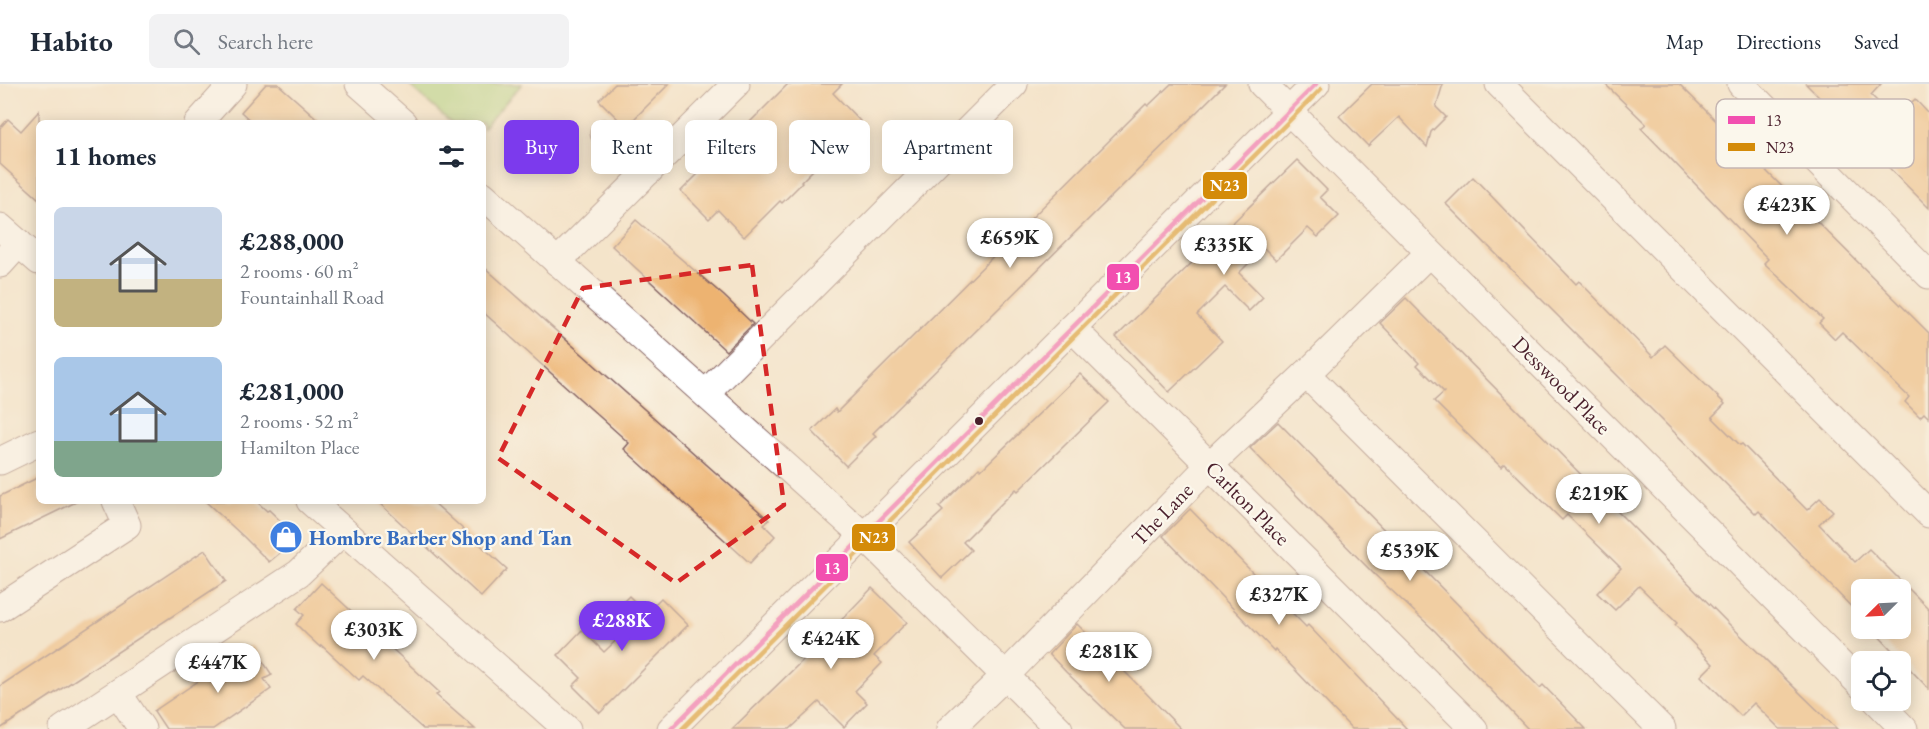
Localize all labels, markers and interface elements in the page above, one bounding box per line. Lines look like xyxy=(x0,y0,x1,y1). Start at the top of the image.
search box xyxy=(149,14,569,68)
text: Habito xyxy=(30,23,113,59)
icon: search xyxy=(170,25,203,58)
text: Search here xyxy=(218,27,313,56)
text: Map xyxy=(1666,28,1703,55)
text: Directions xyxy=(1736,28,1821,55)
text: Saved xyxy=(1854,28,1899,55)
legend xyxy=(1716,99,1914,168)
text: 13 xyxy=(1766,110,1782,131)
chip: Buy xyxy=(504,120,579,174)
chip: Rent xyxy=(591,120,673,174)
chip: Filters xyxy=(685,120,777,174)
chip: New xyxy=(789,120,870,174)
chip: Apartment xyxy=(882,120,1013,174)
text: N23 xyxy=(1766,137,1794,158)
text: 11 homes xyxy=(54,139,156,173)
icon: filters xyxy=(435,140,468,173)
line badge: N23 xyxy=(1202,171,1248,200)
text: N23 xyxy=(1210,175,1240,196)
pin: £423K xyxy=(1745,185,1829,236)
text: £423K xyxy=(1758,191,1816,217)
pin: £659K xyxy=(968,218,1052,269)
text: £288,000 xyxy=(240,224,344,258)
text: £659K xyxy=(981,224,1039,250)
pin: £335K xyxy=(1182,225,1266,276)
icon: home xyxy=(102,231,174,303)
text: £335K xyxy=(1195,231,1253,257)
text: 2 rooms · 60 m² xyxy=(240,258,359,284)
line badge: 13 xyxy=(1106,263,1140,291)
text: 13 xyxy=(1115,267,1131,288)
text: Fountainhall Road xyxy=(240,284,384,310)
street label: Desswood Place xyxy=(1507,330,1617,440)
text: £281,000 xyxy=(240,374,344,408)
icon: home xyxy=(102,381,174,453)
text: 2 rooms · 52 m² xyxy=(240,408,359,434)
unlabelled marker xyxy=(973,415,985,427)
text: Hamilton Place xyxy=(240,434,360,460)
street label: Carlton Place xyxy=(1200,455,1296,551)
pin: £219K xyxy=(1557,474,1641,525)
street label: The Lane xyxy=(1125,477,1199,551)
text: £219K xyxy=(1570,480,1628,506)
shop icon: Hombre Barber Shop and Tan xyxy=(268,519,304,555)
line badge: N23 xyxy=(851,523,896,552)
place label: Hombre Barber Shop and Tan xyxy=(309,524,572,551)
text: N23 xyxy=(859,527,889,548)
pin: £539K xyxy=(1368,531,1452,582)
text: £539K xyxy=(1381,537,1439,563)
line badge: 13 xyxy=(815,553,849,582)
text: 13 xyxy=(824,558,840,579)
pin: £327K xyxy=(1237,575,1321,626)
north arrow xyxy=(1851,579,1911,639)
map controls xyxy=(1851,579,1911,711)
text: £327K xyxy=(1250,581,1308,607)
pin: £288K xyxy=(580,601,664,652)
text: £288K xyxy=(593,607,651,633)
pin: £303K xyxy=(332,610,416,661)
text: £303K xyxy=(345,616,403,642)
pin: £424K xyxy=(789,619,873,670)
text: £424K xyxy=(802,625,860,651)
pin: £281K xyxy=(1067,632,1151,683)
text: £281K xyxy=(1080,638,1138,664)
pin: £447K xyxy=(176,643,260,694)
text: £447K xyxy=(189,649,247,675)
button: locate xyxy=(1851,651,1911,711)

